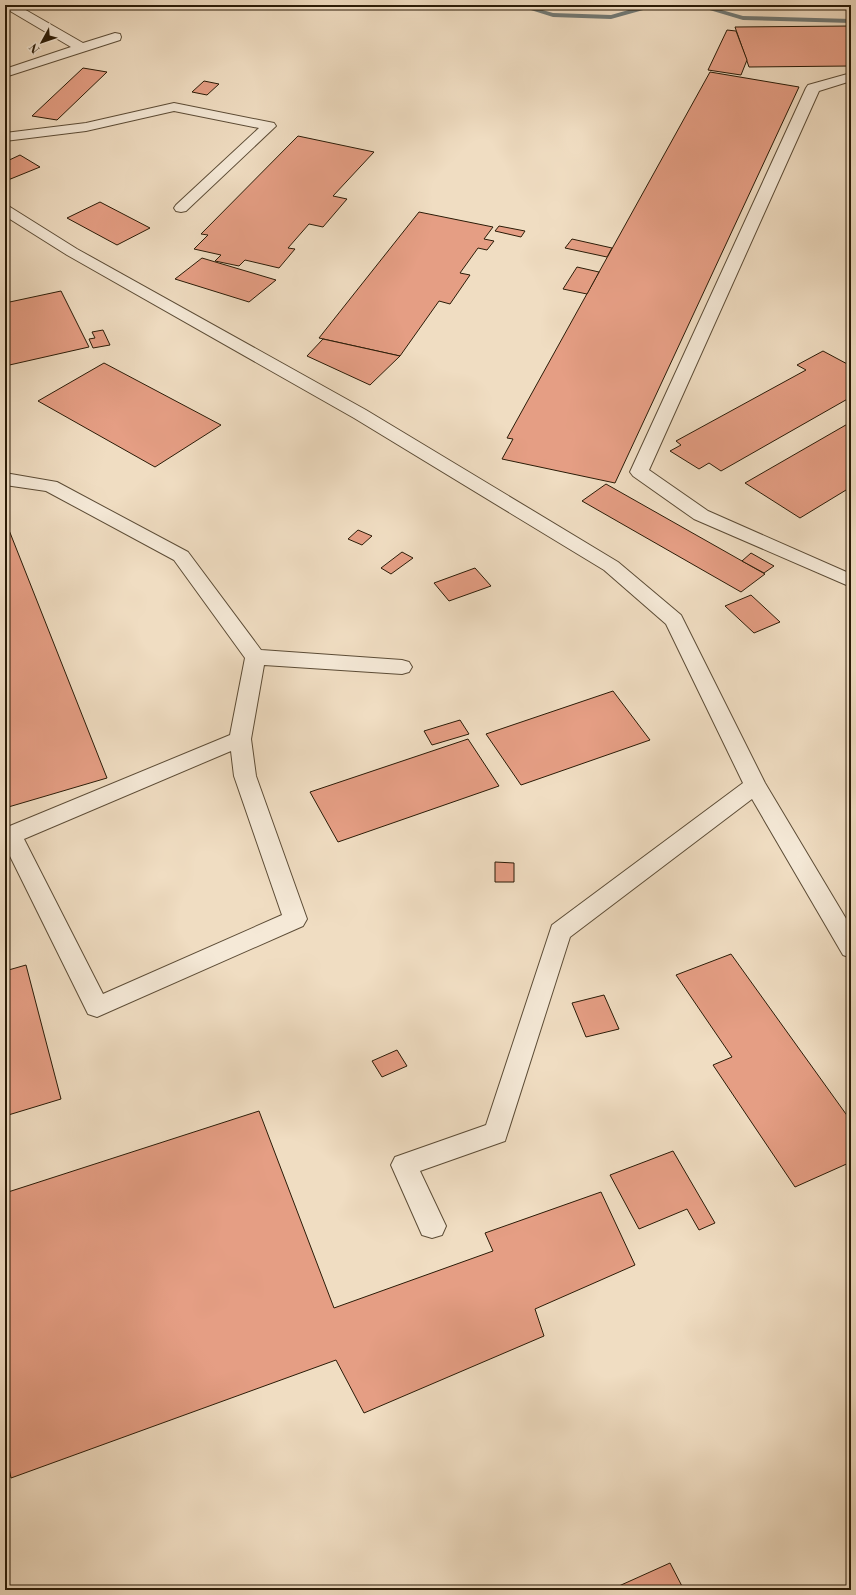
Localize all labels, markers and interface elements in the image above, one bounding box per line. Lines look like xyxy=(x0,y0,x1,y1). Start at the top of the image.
north arrow xyxy=(22,22,62,62)
text: N xyxy=(27,40,43,56)

